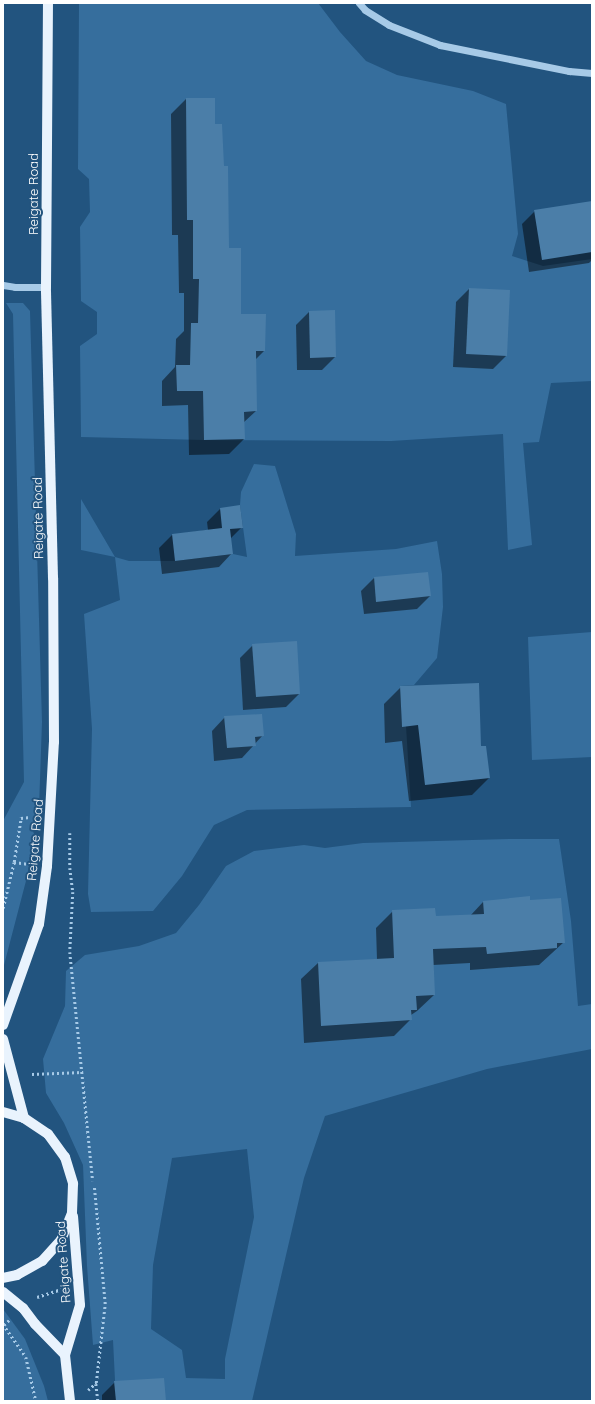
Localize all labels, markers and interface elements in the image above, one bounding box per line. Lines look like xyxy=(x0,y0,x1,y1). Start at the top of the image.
street label: Reigate Road xyxy=(25,153,41,235)
street label: Reigate Road xyxy=(29,477,47,559)
street label: Reigate Road xyxy=(24,798,46,882)
street label: Reigate Road xyxy=(52,1220,74,1304)

